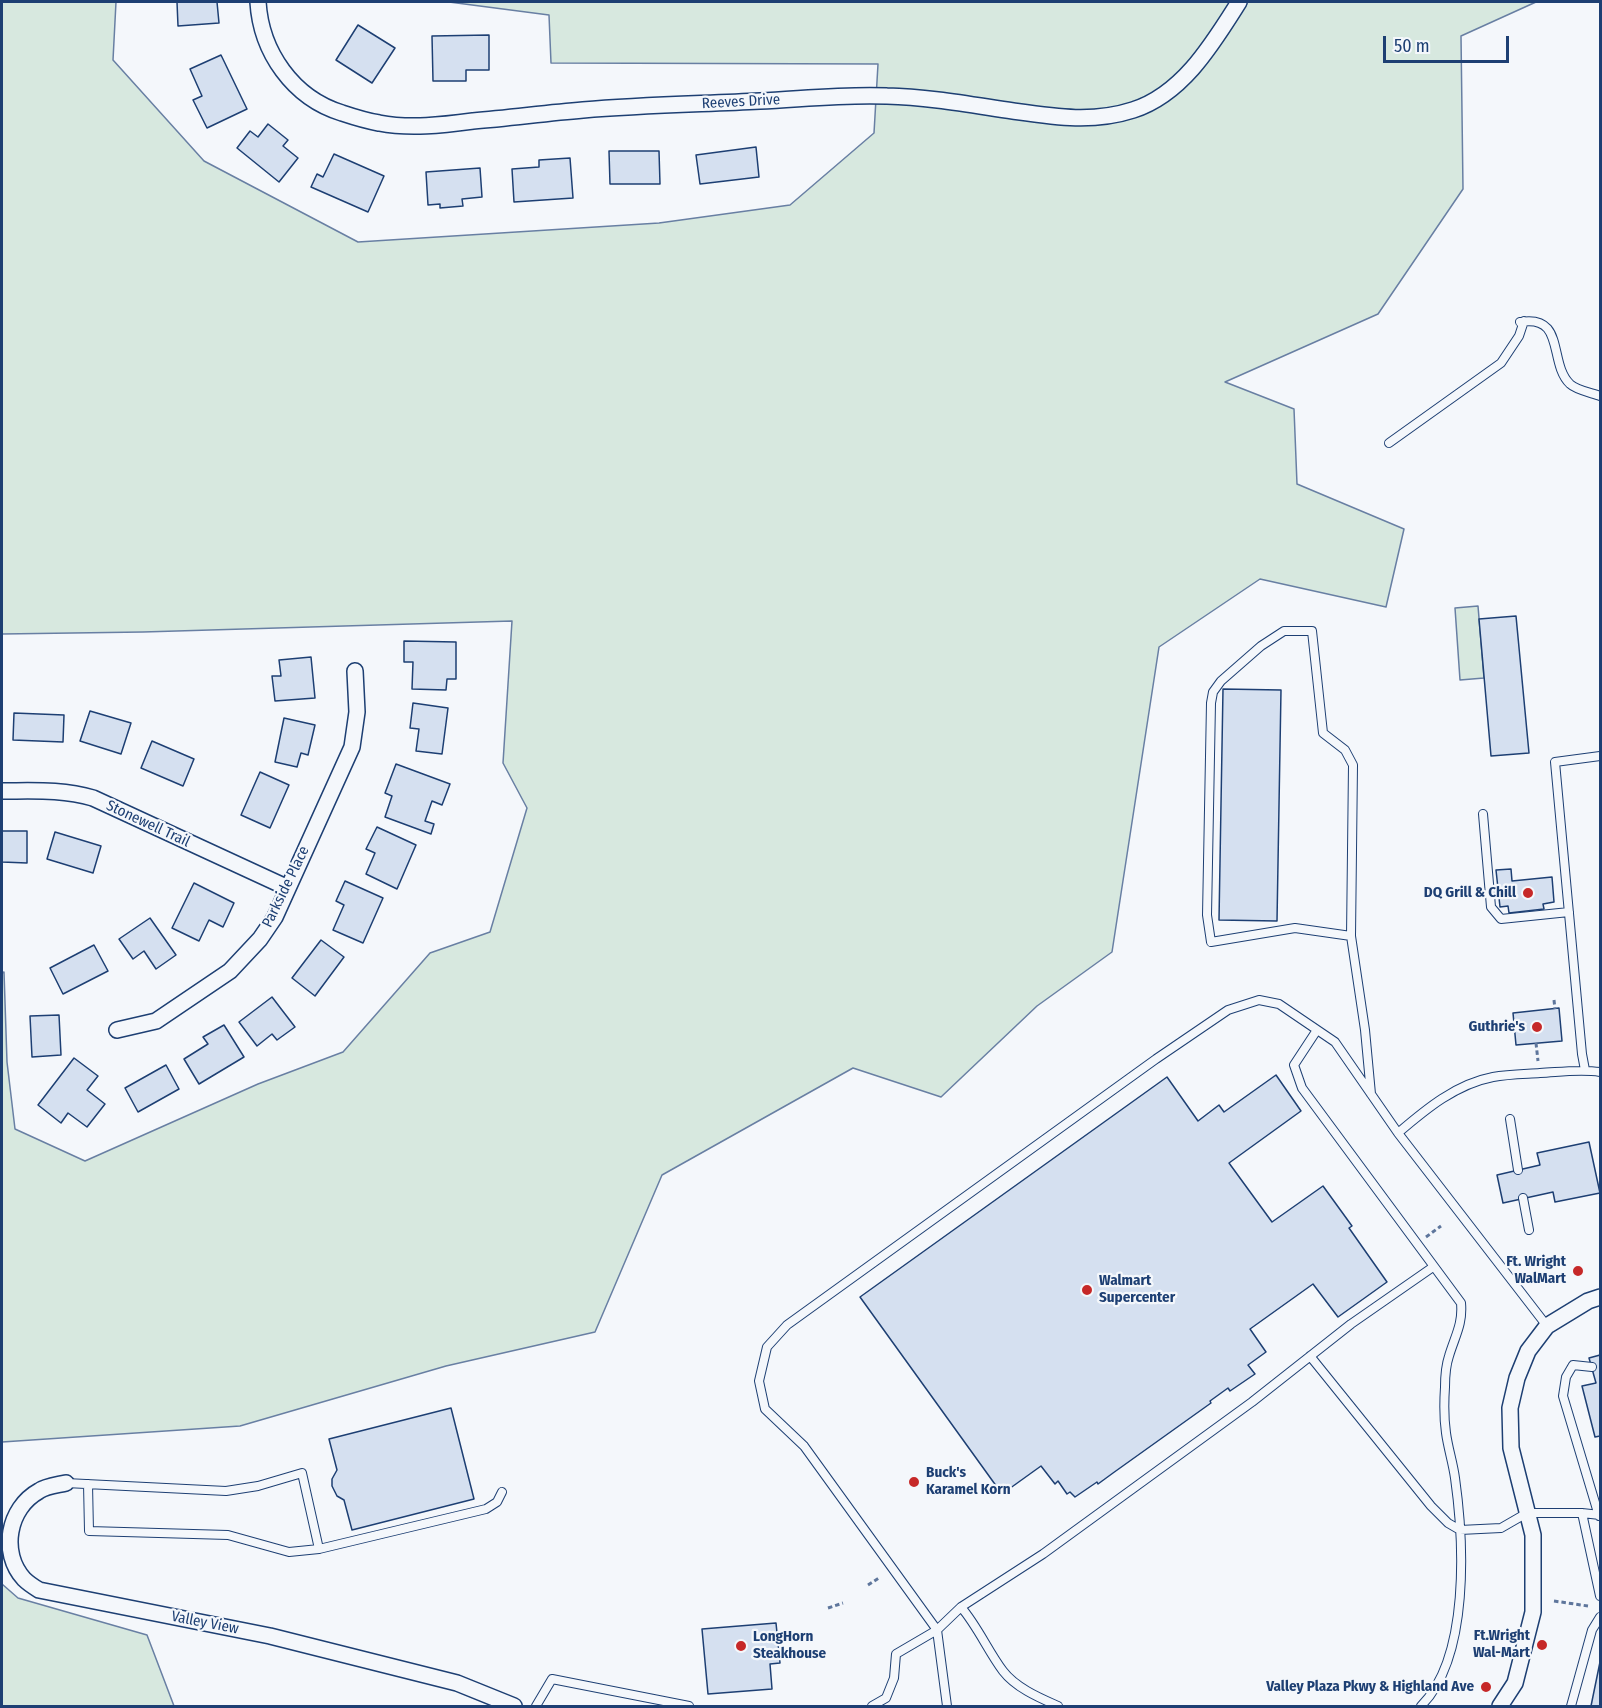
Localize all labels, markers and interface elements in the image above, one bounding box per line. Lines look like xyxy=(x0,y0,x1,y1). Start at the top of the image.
scale bar xyxy=(1386,24,1512,62)
text: 50 m xyxy=(1394,35,1430,57)
street label: Reeves Drive xyxy=(701,91,781,113)
street label: Stonewell Trail xyxy=(103,797,193,851)
street label: Parkside Place xyxy=(259,843,313,931)
place label: DQ Grill & Chill xyxy=(1424,884,1516,902)
marker: DQ Grill & Chill xyxy=(1521,886,1535,900)
place label: Guthrie's xyxy=(1469,1018,1525,1036)
marker: Guthrie's xyxy=(1530,1020,1544,1034)
place label: Ft. Wright WalMart xyxy=(1506,1253,1566,1288)
marker: Ft. Wright WalMart xyxy=(1571,1264,1585,1278)
place label: Walmart Supercenter xyxy=(1099,1272,1175,1307)
marker: Walmart Supercenter xyxy=(1080,1283,1094,1297)
place label: Buck's Karamel Korn xyxy=(926,1464,1011,1499)
marker: Buck's Karamel Korn xyxy=(907,1475,921,1489)
street label: Valley View xyxy=(170,1608,240,1638)
place label: Ft.Wright Wal-Mart xyxy=(1473,1627,1530,1662)
place label: LongHorn Steakhouse xyxy=(753,1628,826,1663)
marker: Ft.Wright Wal-Mart xyxy=(1535,1638,1549,1652)
marker: LongHorn Steakhouse xyxy=(734,1639,748,1653)
place label: Valley Plaza Pkwy & Highland Ave xyxy=(1266,1678,1474,1696)
marker: Valley Plaza Pkwy & Highland Ave xyxy=(1479,1680,1493,1694)

